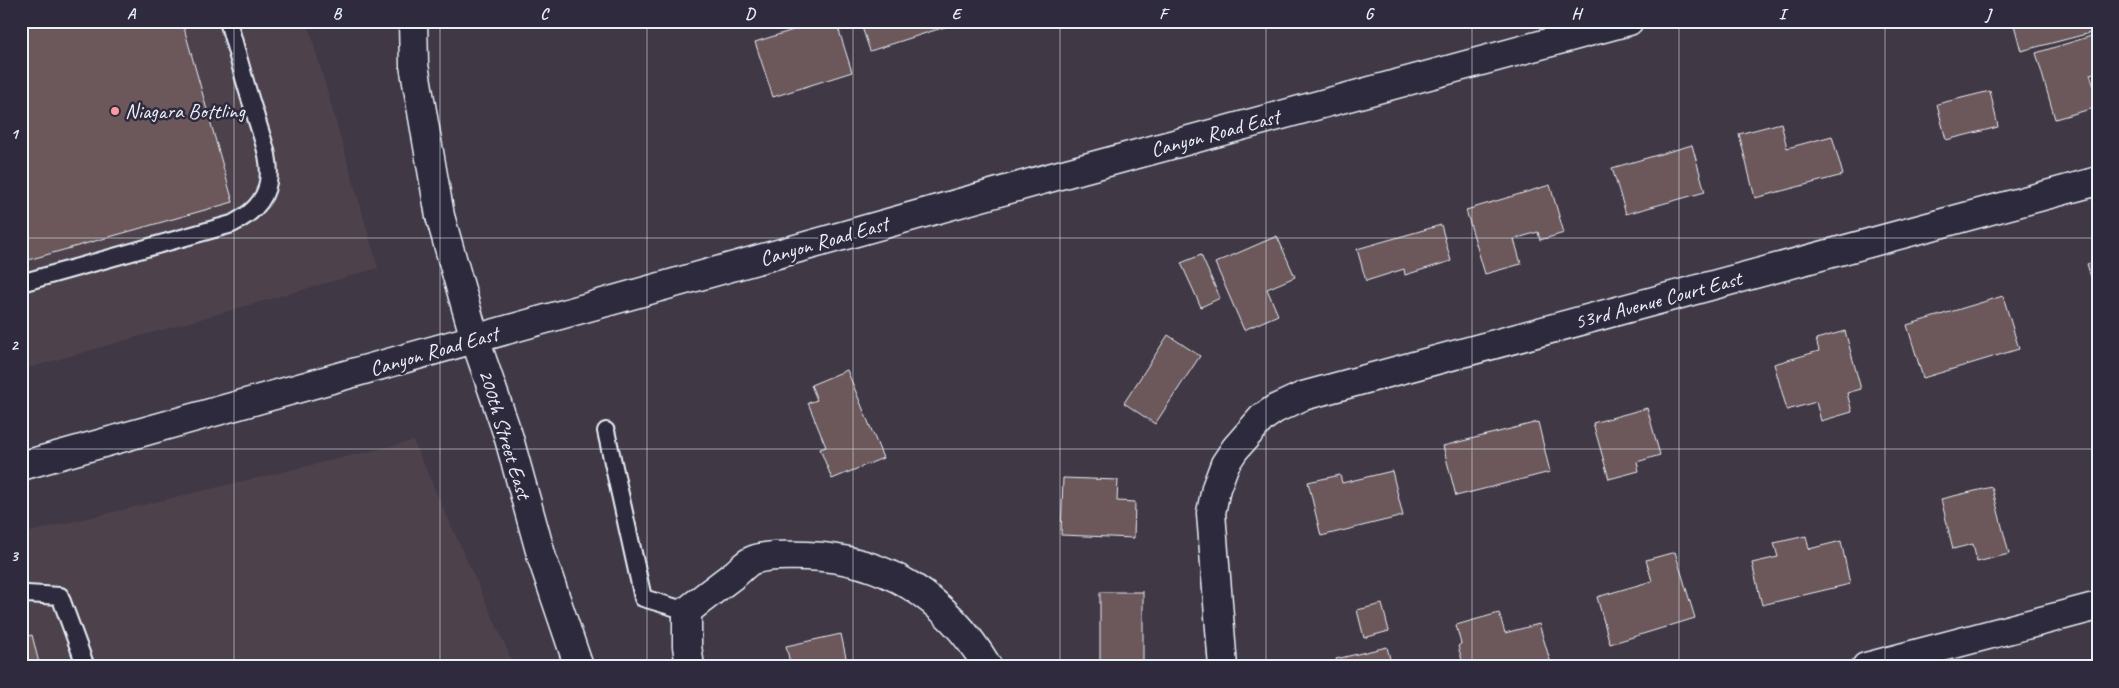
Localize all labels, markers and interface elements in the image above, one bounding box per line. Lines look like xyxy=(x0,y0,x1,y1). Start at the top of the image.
text: A xyxy=(127,4,137,24)
text: B xyxy=(333,4,343,24)
text: C xyxy=(540,4,550,24)
text: D xyxy=(745,4,756,24)
text: E xyxy=(952,4,963,24)
text: F xyxy=(1159,4,1170,24)
text: G xyxy=(1365,4,1375,24)
text: H xyxy=(1571,4,1583,24)
text: I xyxy=(1779,4,1789,24)
text: J xyxy=(1984,4,1993,24)
place label: Niagara Bottling xyxy=(125,98,246,124)
street label: Canyon Road East xyxy=(1148,103,1285,163)
marker: Niagara Bottling xyxy=(109,105,121,117)
text: 1 xyxy=(10,124,19,144)
street label: Canyon Road East xyxy=(757,209,894,272)
street label: 53rd Avenue Court East xyxy=(1572,265,1746,335)
street label: Canyon Road East xyxy=(367,319,504,382)
text: 2 xyxy=(10,335,19,355)
street label: 200th Street East xyxy=(473,366,538,504)
text: 3 xyxy=(10,546,19,566)

